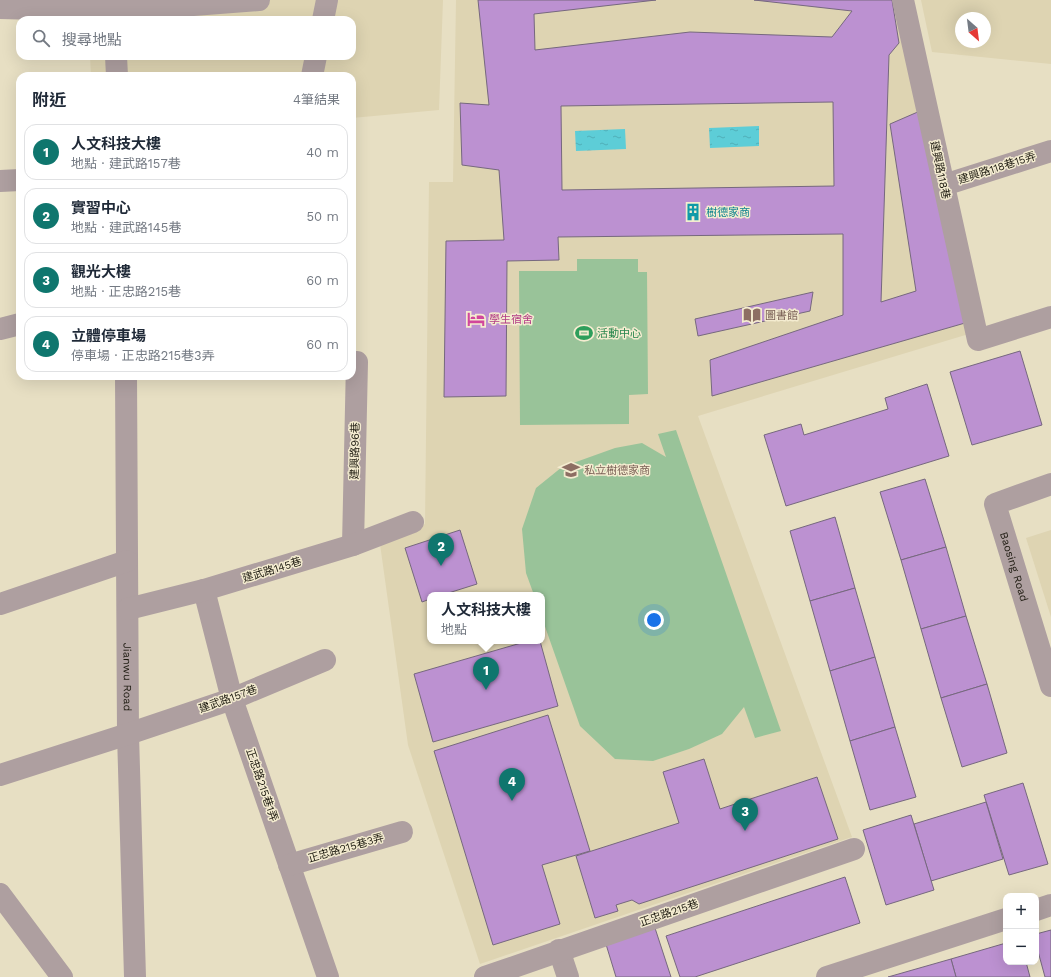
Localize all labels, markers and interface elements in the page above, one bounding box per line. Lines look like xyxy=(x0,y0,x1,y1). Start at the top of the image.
north arrow xyxy=(955,12,991,48)
search box xyxy=(16,16,356,60)
icon: search xyxy=(30,27,52,49)
text: 搜尋地點 xyxy=(62,31,122,49)
text: 附近 xyxy=(32,90,66,110)
text: 4筆結果 xyxy=(293,92,340,107)
text: 人文科技大樓 xyxy=(71,135,161,153)
street label: 建興路118巷 xyxy=(927,140,953,200)
text: 1 xyxy=(43,145,49,160)
text: 40 m xyxy=(306,145,339,160)
street label: 建興路118巷15弄 xyxy=(956,149,1038,187)
text: 地點 · 建武路157巷 xyxy=(71,156,181,171)
text: 實習中心 xyxy=(71,199,131,217)
building icon: 樹德家商 xyxy=(683,202,703,222)
place label: 樹德家商 xyxy=(706,206,750,219)
text: 2 xyxy=(42,209,50,224)
text: 50 m xyxy=(307,209,339,224)
text: 地點 · 建武路145巷 xyxy=(71,220,181,235)
text: 觀光大樓 xyxy=(71,263,131,281)
text: 3 xyxy=(42,273,50,288)
text: 60 m xyxy=(306,273,339,288)
text: 地點 · 正忠路215巷 xyxy=(71,284,181,299)
library icon: 圖書館 xyxy=(742,305,762,325)
hotel icon: 學生宿舍 xyxy=(466,309,486,329)
place label: 圖書館 xyxy=(765,309,798,322)
place label: 學生宿舍 xyxy=(489,313,533,326)
sports icon: 活動中心 xyxy=(574,323,594,343)
text: 立體停車場 xyxy=(71,327,146,345)
place label: 活動中心 xyxy=(597,327,641,340)
text: 4 xyxy=(42,337,50,352)
text: 60 m xyxy=(306,337,339,352)
text: 停車場 · 正忠路215巷3弄 xyxy=(71,348,215,363)
street label: 建興路96巷 xyxy=(348,422,362,480)
school or university icon: 私立樹德家商 xyxy=(561,460,581,480)
place label: 私立樹德家商 xyxy=(584,464,650,477)
street label: Baosing Road xyxy=(997,530,1031,603)
pin: 2 xyxy=(428,533,454,566)
street label: 建武路145巷 xyxy=(241,555,303,585)
popup xyxy=(427,592,545,644)
text: 人文科技大樓 xyxy=(441,601,531,619)
your location xyxy=(644,610,664,630)
text: 地點 xyxy=(441,622,467,637)
street label: Jianwu Road xyxy=(121,643,134,711)
pin: 1 xyxy=(473,657,499,690)
street label: 建武路157巷 xyxy=(197,682,259,716)
street label: 正忠路215巷1弄 xyxy=(243,747,281,823)
pin: 4 xyxy=(499,768,525,801)
pin: 3 xyxy=(732,798,758,831)
street label: 正忠路215巷3弄 xyxy=(306,831,386,865)
map controls xyxy=(1003,893,1039,965)
button: + xyxy=(1003,893,1039,929)
street label: 正忠路215巷 xyxy=(638,897,700,929)
button: − xyxy=(1003,929,1039,965)

